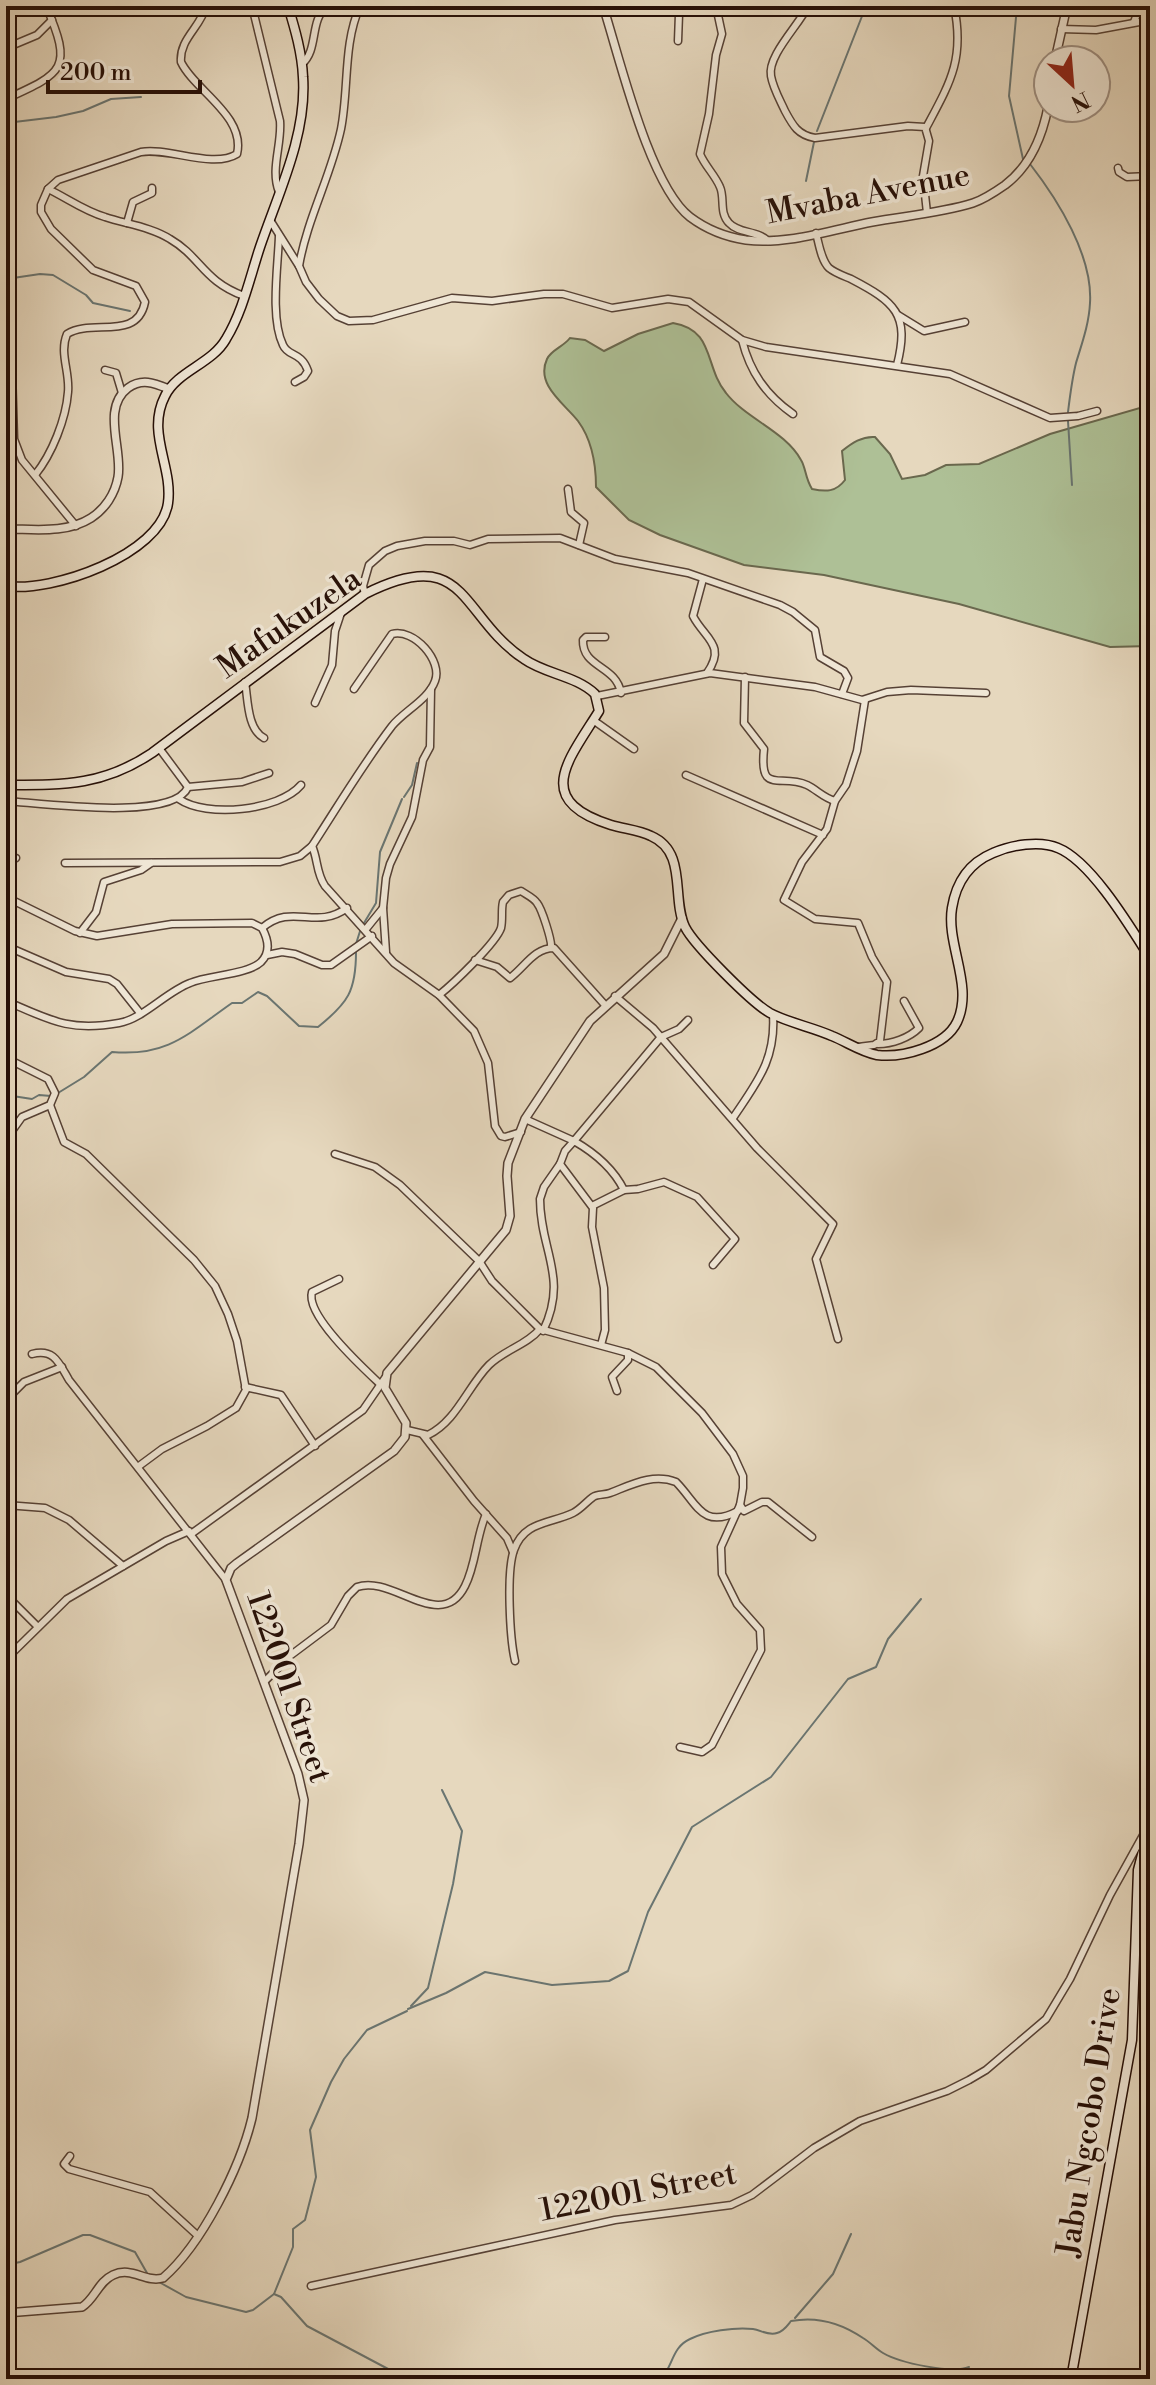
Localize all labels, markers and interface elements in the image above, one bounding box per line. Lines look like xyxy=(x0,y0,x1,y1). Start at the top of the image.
scale bar xyxy=(48,44,200,94)
north arrow xyxy=(1032,44,1112,124)
text: 200 m xyxy=(60,58,131,88)
text: N xyxy=(1066,85,1094,117)
street label: Mvaba Avenue xyxy=(763,155,973,233)
street label: Mafukuzela xyxy=(209,558,370,687)
street label: 122001 Street xyxy=(238,1586,340,1788)
street label: Jabu Ngcobo Drive xyxy=(1048,1985,1130,2260)
street label: 122001 Street xyxy=(536,2153,740,2231)

